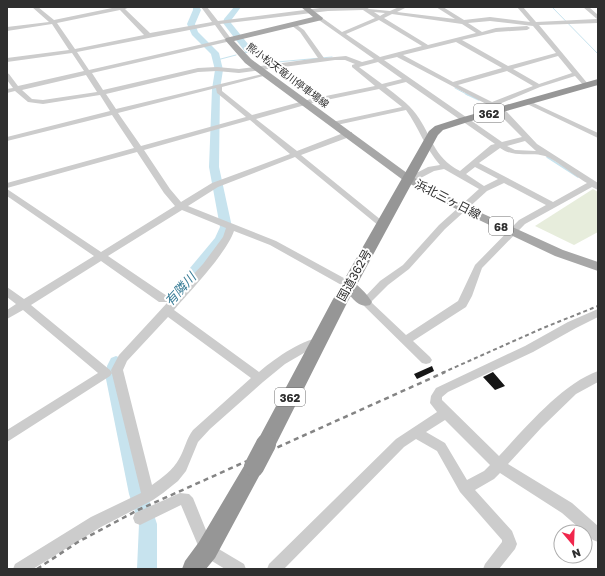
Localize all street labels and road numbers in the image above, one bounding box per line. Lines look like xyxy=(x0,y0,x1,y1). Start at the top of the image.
street label: 熊小松天竜川停車場線 xyxy=(244,40,332,110)
road number: 362 xyxy=(474,104,504,122)
street label: 浜北三ヶ日線 xyxy=(413,176,483,222)
road number: 68 xyxy=(489,217,513,235)
street label: 国道362号 xyxy=(334,246,374,304)
road number: 362 xyxy=(275,388,305,406)

